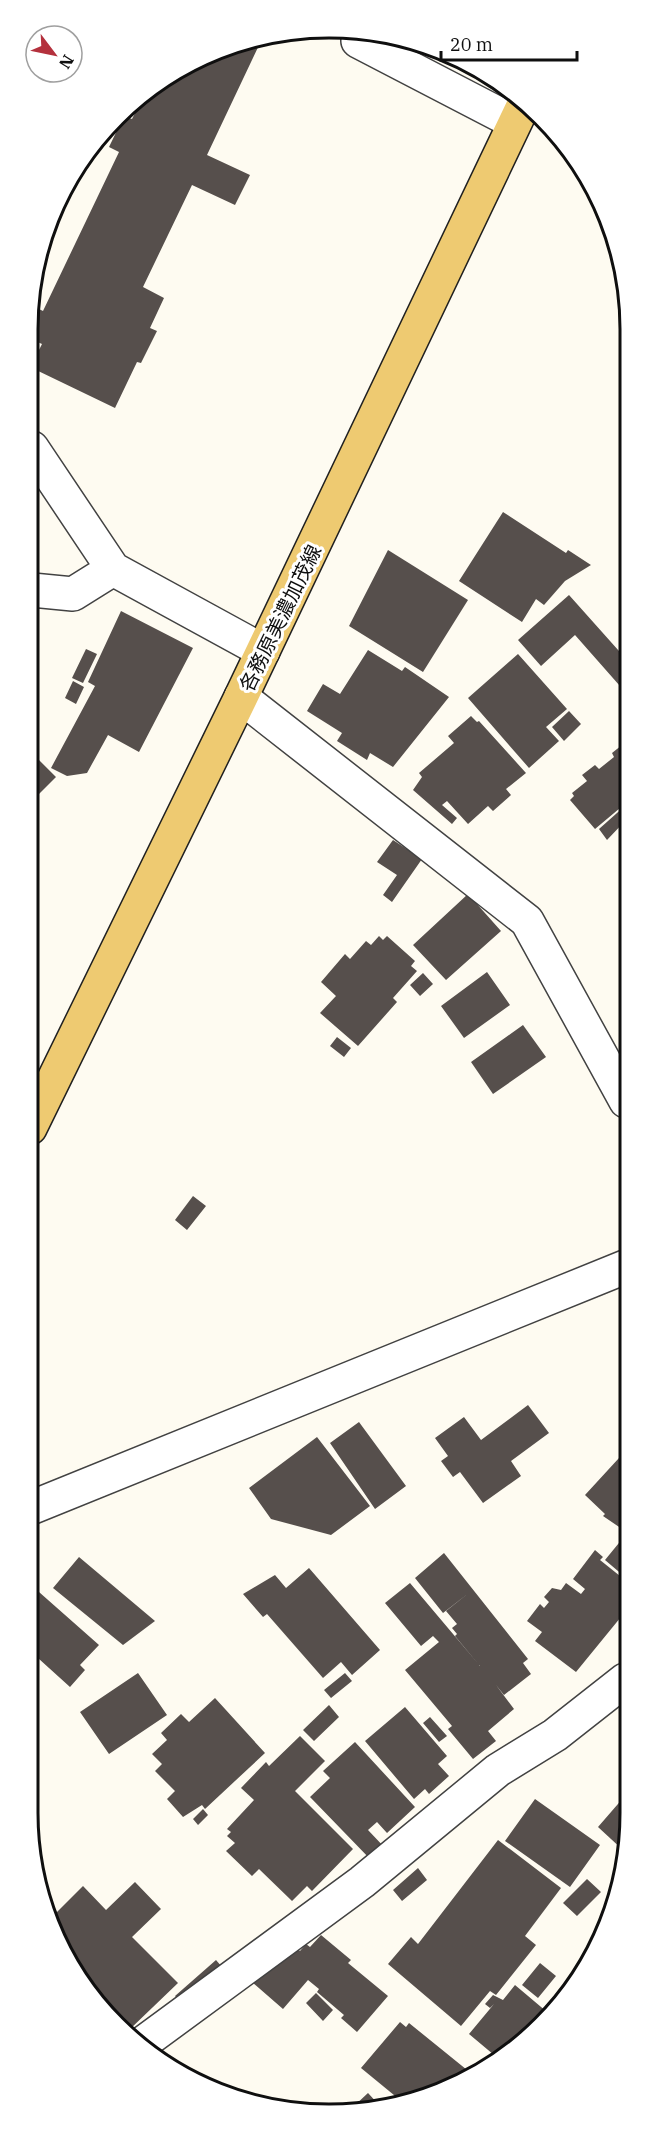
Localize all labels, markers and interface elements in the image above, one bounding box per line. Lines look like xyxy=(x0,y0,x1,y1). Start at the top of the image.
north arrow xyxy=(24,24,84,84)
scale bar xyxy=(441,24,578,62)
text: 20 m xyxy=(450,33,493,56)
text: N xyxy=(55,51,79,73)
street label: 各務原美濃加茂線 xyxy=(233,540,327,696)

